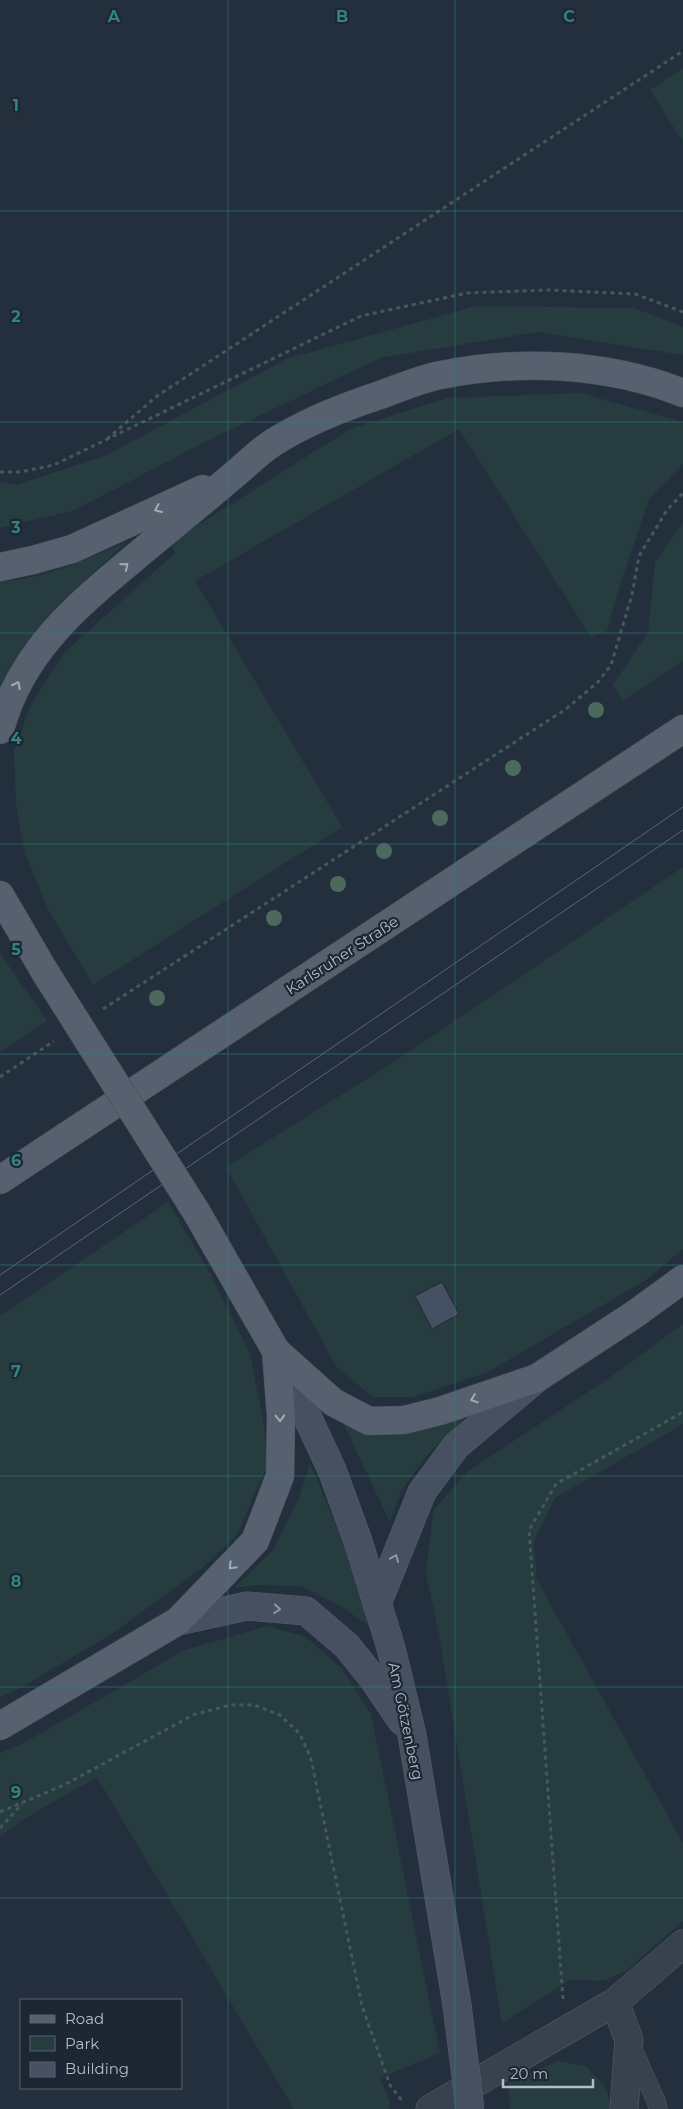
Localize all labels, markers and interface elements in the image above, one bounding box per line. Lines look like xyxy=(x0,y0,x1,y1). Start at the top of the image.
text: A xyxy=(107,7,121,26)
text: B xyxy=(336,7,348,26)
text: C xyxy=(563,7,575,26)
text: 1 xyxy=(13,96,19,115)
text: 2 xyxy=(11,307,21,326)
one-way arrow xyxy=(154,502,163,513)
text: 3 xyxy=(10,518,21,537)
one-way arrow xyxy=(120,562,129,571)
one-way arrow xyxy=(11,681,21,690)
text: 4 xyxy=(10,729,22,748)
street label: Karlsruher Straße xyxy=(282,912,402,998)
text: 5 xyxy=(11,940,21,959)
text: 6 xyxy=(11,1151,21,1170)
text: 7 xyxy=(11,1362,21,1381)
one-way arrow xyxy=(470,1394,479,1404)
one-way arrow xyxy=(275,1414,286,1422)
one-way arrow xyxy=(389,1554,399,1563)
one-way arrow xyxy=(228,1560,237,1569)
text: 8 xyxy=(11,1572,21,1591)
one-way arrow xyxy=(274,1603,282,1614)
street label: Am Götzenberg xyxy=(384,1660,428,1782)
text: 9 xyxy=(11,1783,21,1802)
legend xyxy=(20,1999,182,2089)
text: Road xyxy=(65,2009,104,2028)
text: Park xyxy=(65,2034,99,2053)
scale bar xyxy=(503,2056,593,2088)
text: Building xyxy=(65,2059,129,2078)
text: 20 m xyxy=(510,2064,548,2083)

